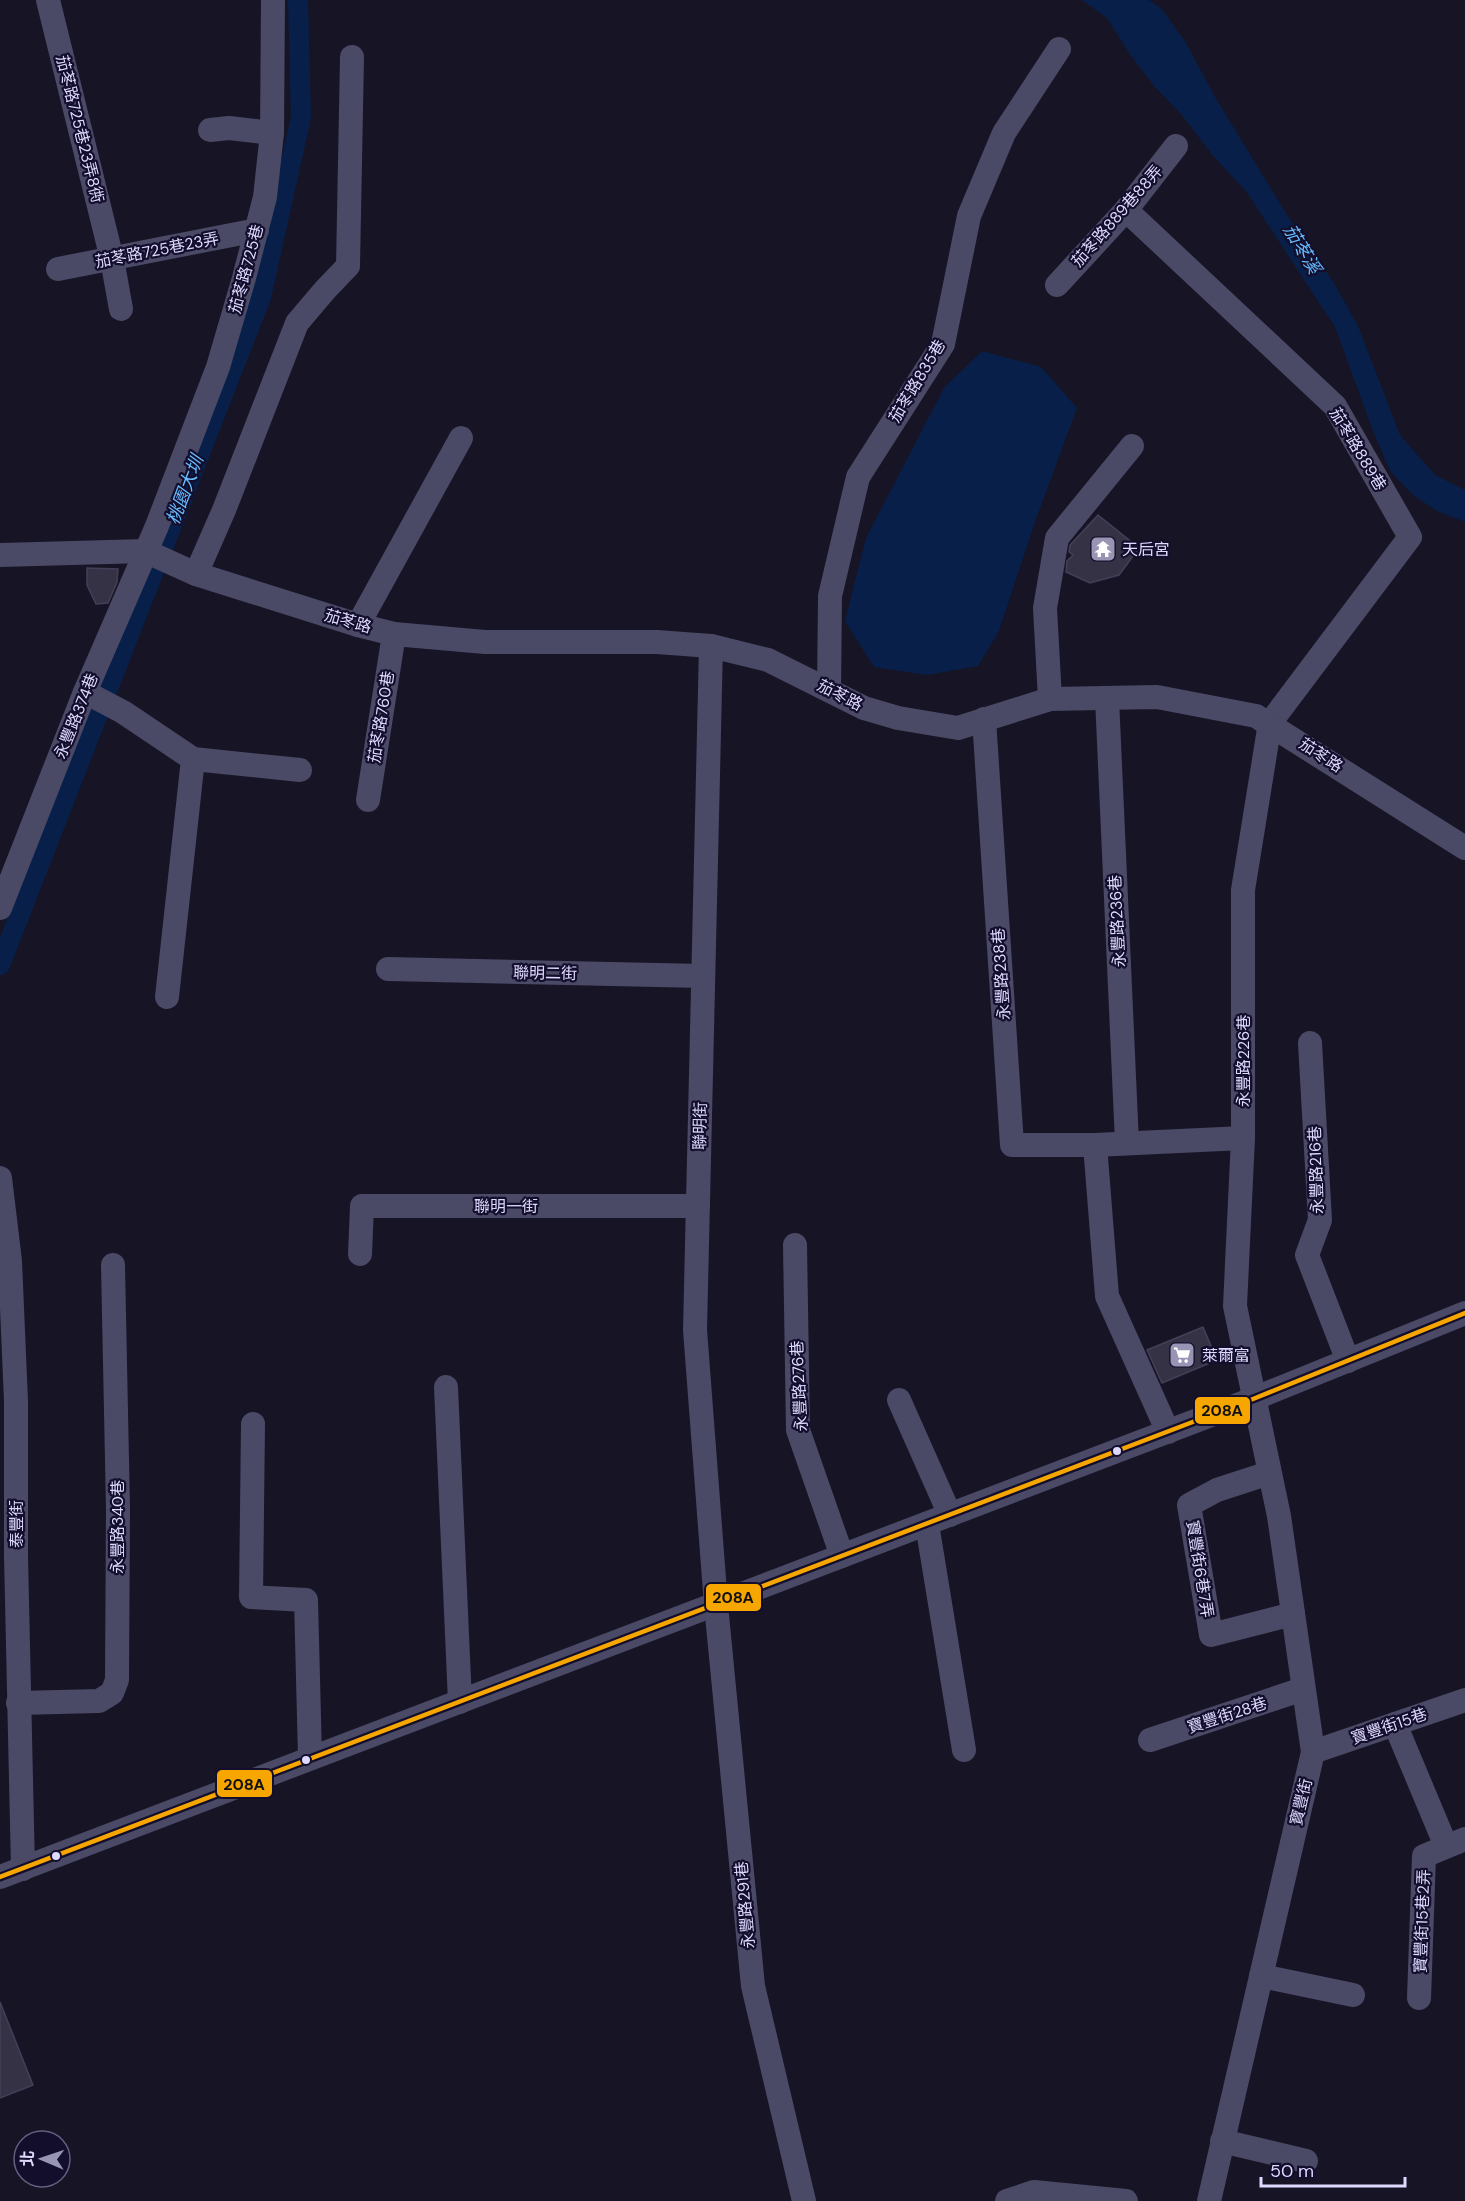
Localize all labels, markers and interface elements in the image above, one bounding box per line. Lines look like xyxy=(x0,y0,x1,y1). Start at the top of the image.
street label: 茄苳路725巷23弄8衖 xyxy=(51,53,109,205)
street label: 茄苳路889巷88弄 xyxy=(1067,161,1167,271)
water label: 茄苳溪 xyxy=(1278,220,1328,281)
street label: 茄苳路725巷 xyxy=(224,222,268,316)
street label: 茄苳路725巷23弄 xyxy=(93,228,221,272)
street label: 茄苳路835巷 xyxy=(884,336,950,426)
street label: 茄苳路889巷 xyxy=(1325,404,1391,494)
water label: 桃園大圳 xyxy=(161,449,210,528)
temple icon: 天后宮 xyxy=(1088,534,1118,564)
place label: 天后宮 xyxy=(1122,539,1170,560)
street label: 茄苳路 xyxy=(322,604,374,638)
street label: 茄苳路760巷 xyxy=(363,669,399,765)
street label: 永豐路374巷 xyxy=(49,670,103,762)
street label: 茄苳路 xyxy=(814,675,866,715)
street label: 茄苳路 xyxy=(1295,733,1347,777)
street label: 永豐路236巷 xyxy=(1104,874,1130,968)
street label: 永豐路238巷 xyxy=(987,927,1015,1021)
street label: 聯明二街 xyxy=(513,962,577,984)
street label: 永豐路226巷 xyxy=(1233,1015,1254,1107)
street label: 聯明街 xyxy=(689,1102,711,1150)
street label: 永豐路216巷 xyxy=(1304,1126,1328,1214)
street label: 聯明一街 xyxy=(474,1196,538,1217)
street label: 永豐路276巷 xyxy=(786,1340,812,1432)
supermarket icon: 萊爾富 xyxy=(1167,1340,1197,1370)
place label: 萊爾富 xyxy=(1202,1345,1250,1366)
line badge: 208A xyxy=(1194,1396,1251,1425)
text: 208A xyxy=(1201,1400,1243,1421)
unlabelled marker xyxy=(1111,1445,1123,1457)
street label: 永豐路340巷 xyxy=(107,1480,128,1574)
street label: 泰豐街 xyxy=(6,1500,27,1548)
street label: 寶豐街6巷7弄 xyxy=(1182,1519,1218,1619)
line badge: 208A xyxy=(705,1583,762,1612)
text: 208A xyxy=(712,1587,754,1608)
street label: 寶豐街28巷 xyxy=(1184,1692,1270,1738)
street label: 寶豐街15巷 xyxy=(1348,1703,1430,1749)
unlabelled marker xyxy=(300,1754,312,1766)
line badge: 208A xyxy=(216,1769,273,1798)
text: 208A xyxy=(223,1774,265,1795)
street label: 寶豐街 xyxy=(1285,1776,1317,1828)
unlabelled marker xyxy=(50,1850,62,1862)
street label: 永豐路291巷 xyxy=(731,1860,759,1950)
street label: 寶豐街15巷2弄 xyxy=(1410,1869,1434,1973)
north arrow xyxy=(12,2129,72,2189)
text: 北 xyxy=(17,2150,38,2167)
scale bar xyxy=(1261,2150,1405,2188)
text: 50 m xyxy=(1270,2159,1314,2183)

